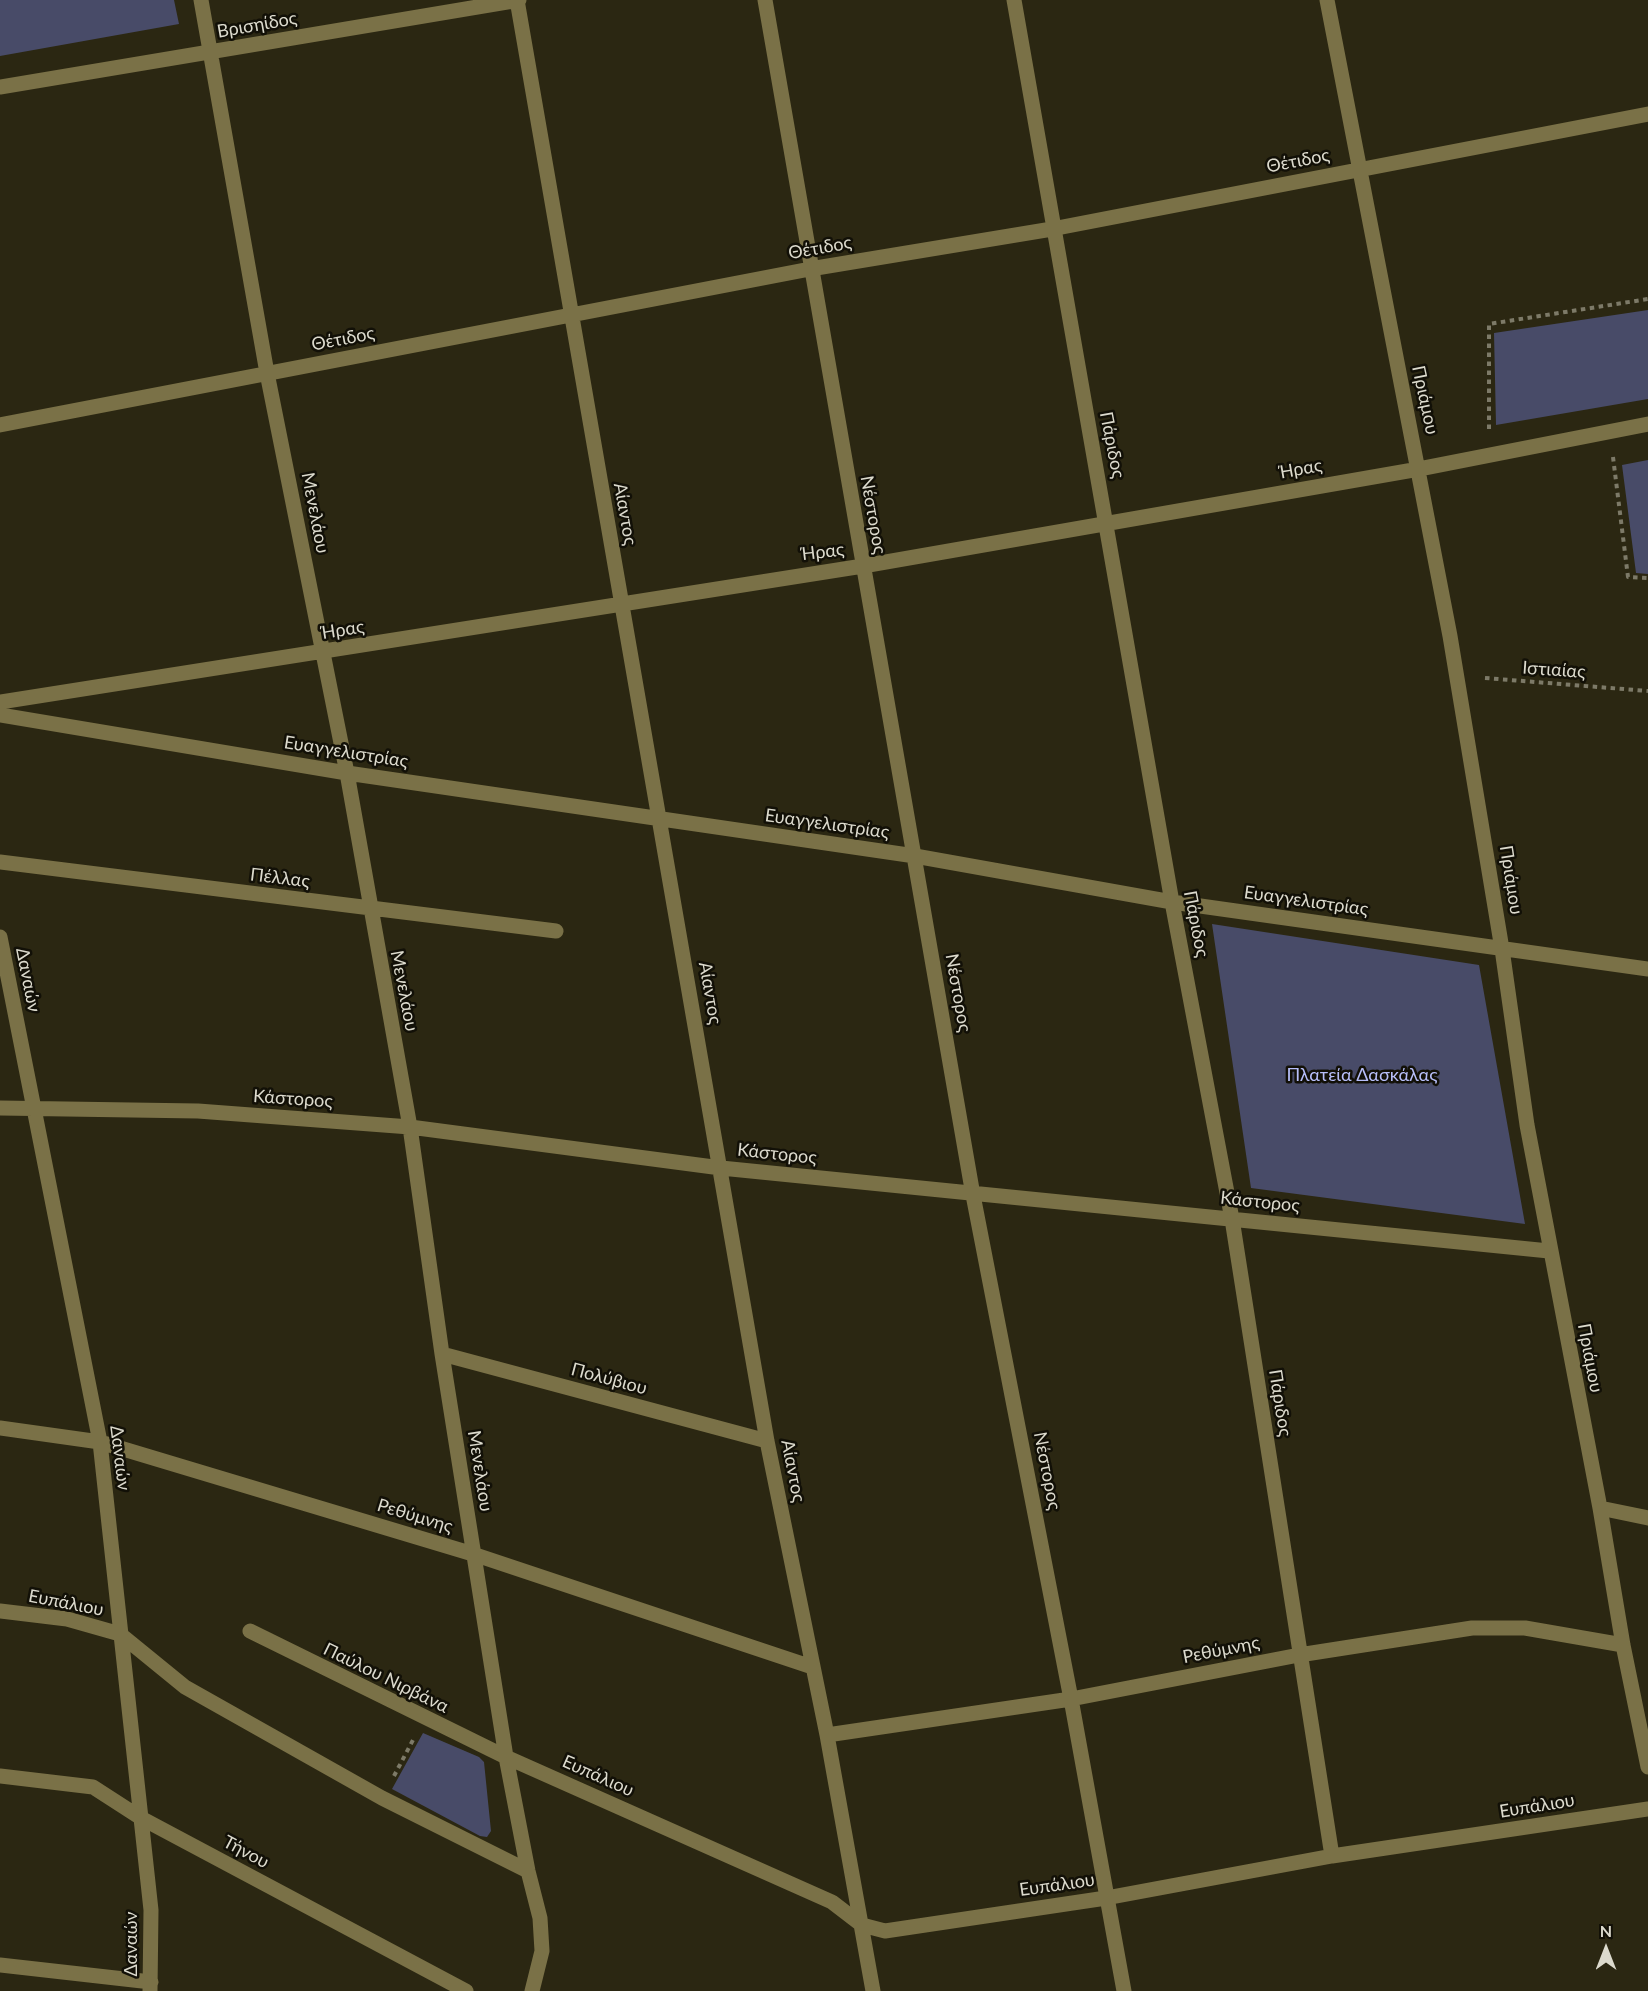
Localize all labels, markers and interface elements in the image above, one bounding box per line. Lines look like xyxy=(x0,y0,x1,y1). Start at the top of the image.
street label: Βρισηίδος xyxy=(215,7,299,43)
street label: Θέτιδος xyxy=(1265,144,1331,178)
street label: Θέτιδος xyxy=(787,232,853,264)
street label: Θέτιδος xyxy=(310,322,376,356)
street label: Πριάμου xyxy=(1407,364,1443,436)
street label: Πάριδος xyxy=(1095,410,1129,480)
street label: Ήρας xyxy=(1278,455,1324,483)
street label: Μενελάου xyxy=(297,471,333,555)
street label: Νέστορος xyxy=(855,474,891,556)
street label: Αίαντος xyxy=(609,481,641,547)
street label: Ήρας xyxy=(800,539,846,565)
street label: Ήρας xyxy=(320,616,366,644)
street label: Ιστιαίας xyxy=(1522,657,1586,683)
street label: Ευαγγελιστρίας xyxy=(282,732,410,772)
street label: Ευαγγελιστρίας xyxy=(764,805,890,843)
street label: Πριάμου xyxy=(1495,844,1527,916)
street label: Πέλλας xyxy=(249,864,311,892)
street label: Ευαγγελιστρίας xyxy=(1243,882,1369,920)
street label: Πάριδος xyxy=(1179,889,1213,959)
street label: Δαναών xyxy=(11,946,45,1014)
street label: Μενελάου xyxy=(386,949,422,1033)
street label: Νέστορος xyxy=(940,952,976,1034)
street label: Αίαντος xyxy=(694,960,726,1026)
park label: Πλατεία Δασκάλας xyxy=(1286,1064,1438,1086)
street label: Κάστορος xyxy=(252,1085,334,1113)
street label: Κάστορος xyxy=(736,1139,818,1169)
street label: Κάστορος xyxy=(1219,1187,1301,1217)
street label: Πριάμου xyxy=(1573,1322,1607,1394)
street label: Πολύβιου xyxy=(569,1359,649,1399)
street label: Πάριδος xyxy=(1264,1368,1296,1438)
street label: Δαναών xyxy=(105,1424,135,1492)
street label: Μενελάου xyxy=(463,1429,497,1513)
street label: Νέστορος xyxy=(1029,1430,1065,1512)
street label: Αίαντος xyxy=(776,1438,810,1504)
street label: Ρεθύμνης xyxy=(375,1494,455,1538)
street label: Ευπάλιου xyxy=(27,1585,105,1621)
street label: Ρεθύμνης xyxy=(1181,1632,1261,1668)
street label: Παύλου Νιρβάνα xyxy=(320,1638,452,1718)
street label: Ευπάλιου xyxy=(559,1751,637,1801)
street label: Ευπάλιου xyxy=(1498,1789,1576,1823)
street label: Τήνου xyxy=(219,1831,273,1873)
street label: Ευπάλιου xyxy=(1018,1869,1096,1901)
street label: Δαναών xyxy=(120,1911,142,1977)
north arrow xyxy=(1576,1919,1636,1979)
text: N xyxy=(1600,1921,1612,1940)

